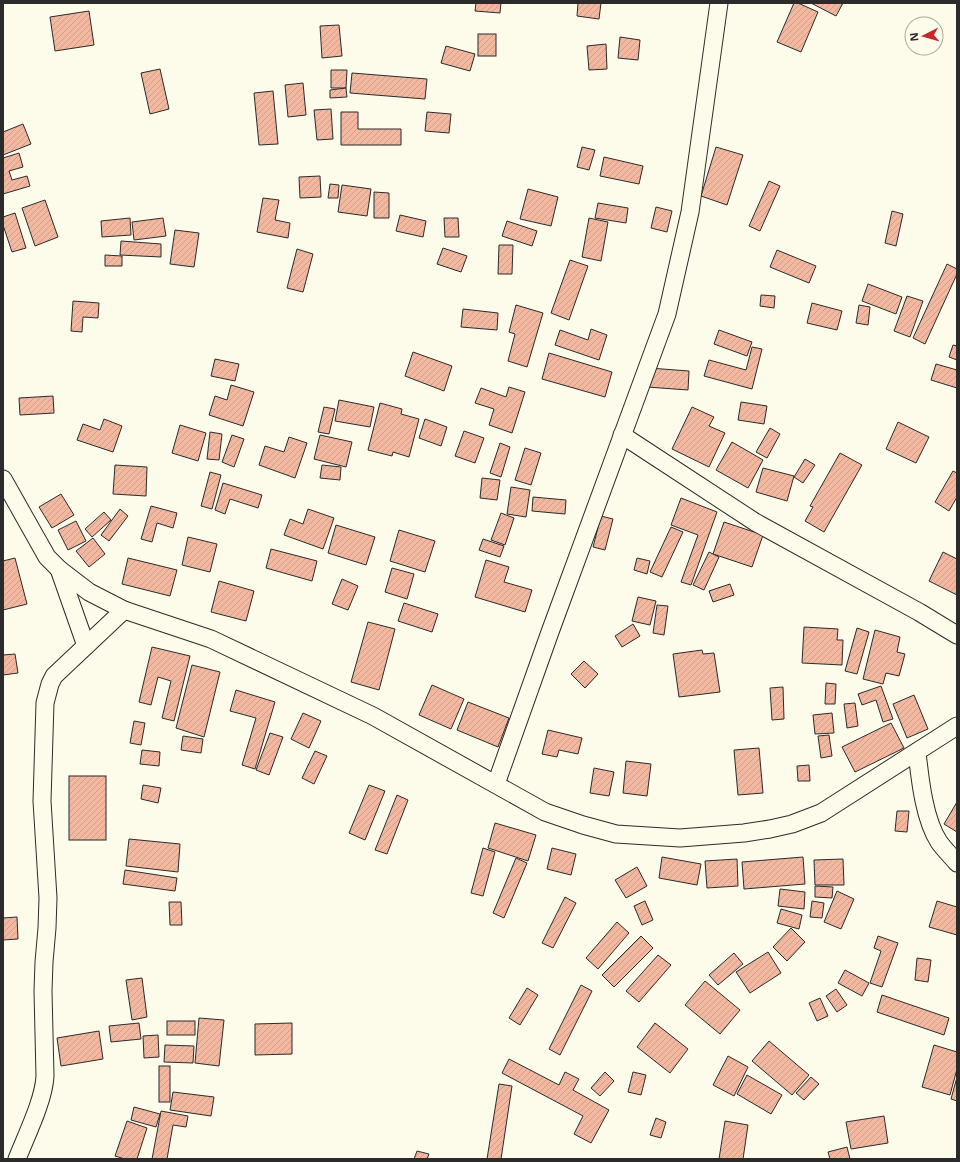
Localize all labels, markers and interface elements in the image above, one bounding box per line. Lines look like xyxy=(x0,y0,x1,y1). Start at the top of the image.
north arrow xyxy=(904,16,944,56)
text: N xyxy=(906,32,921,42)

